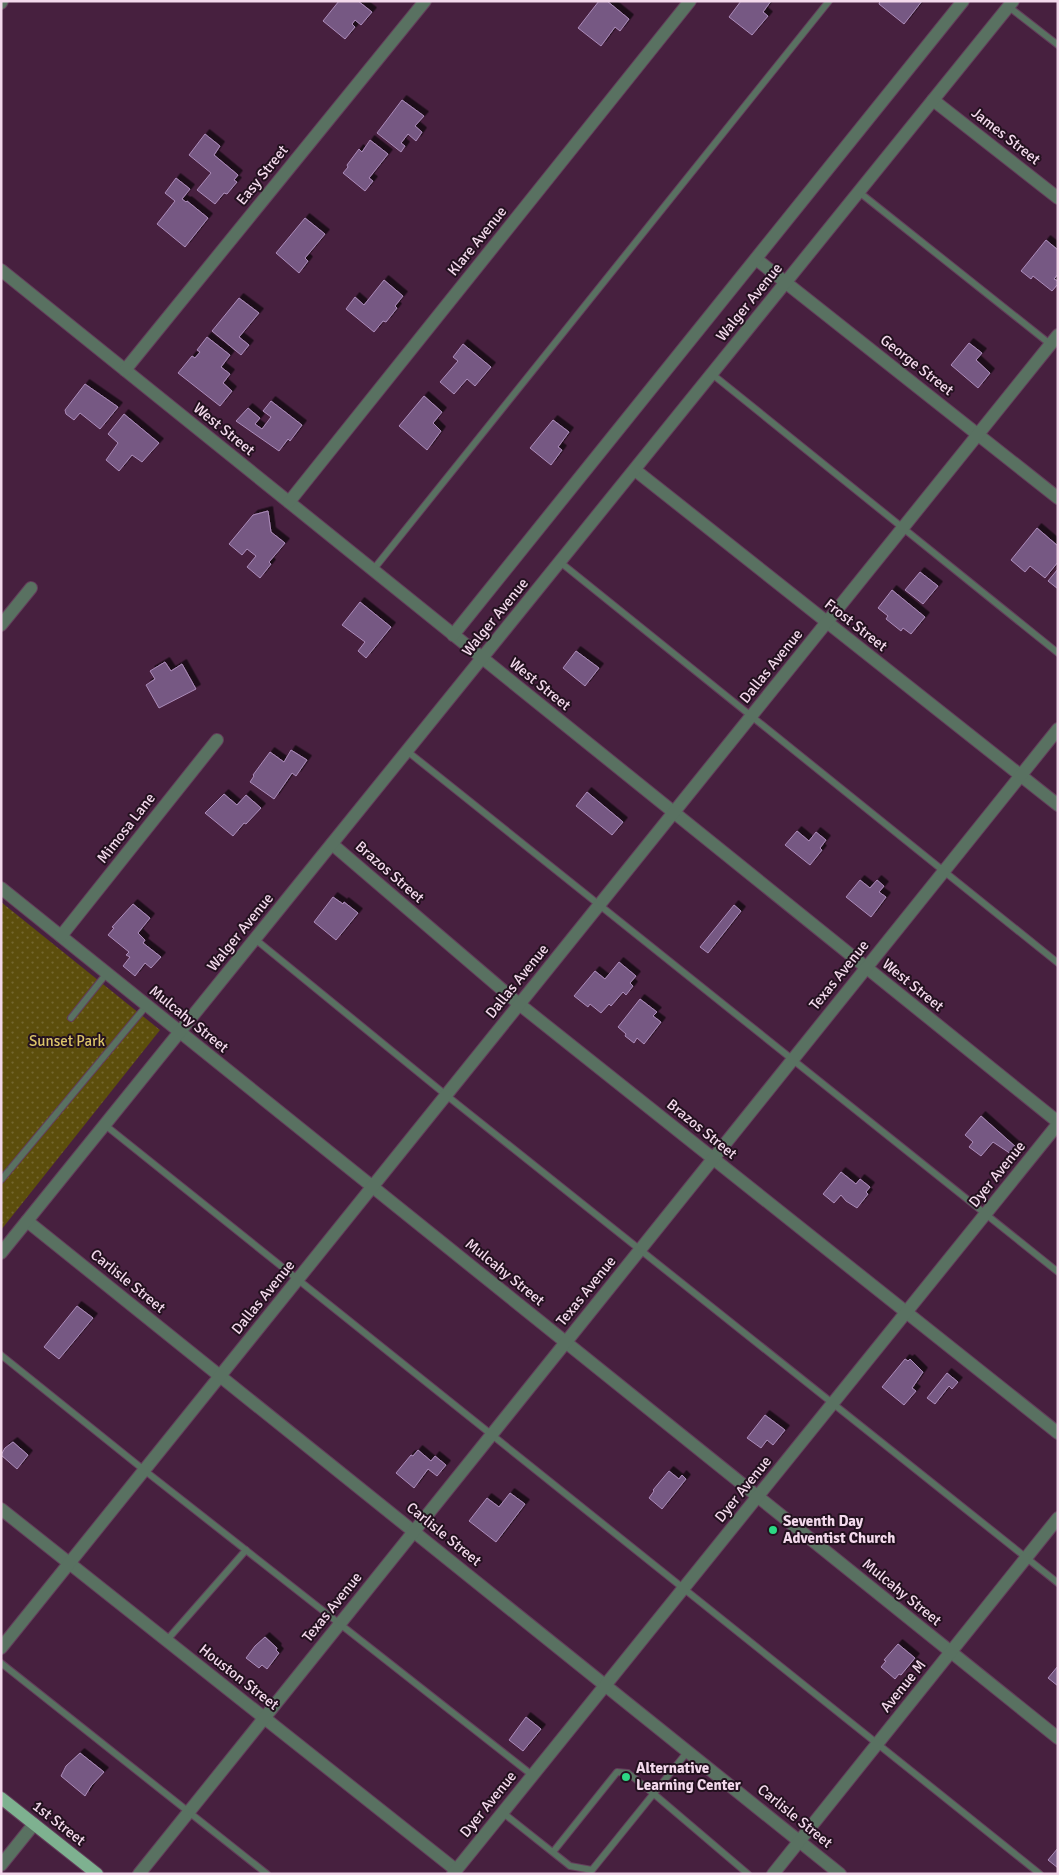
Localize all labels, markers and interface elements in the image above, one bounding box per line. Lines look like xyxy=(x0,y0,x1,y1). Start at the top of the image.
street label: James Street xyxy=(968,104,1044,168)
street label: Easy Street xyxy=(232,141,292,209)
street label: Klare Avenue xyxy=(444,203,510,279)
street label: Walger Avenue xyxy=(712,259,786,345)
street label: George Street xyxy=(877,331,957,399)
street label: West Street xyxy=(190,399,258,459)
street label: Walger Avenue xyxy=(458,574,532,660)
street label: Frost Street xyxy=(821,595,891,655)
street label: Dallas Avenue xyxy=(736,625,806,707)
street label: West Street xyxy=(506,654,574,714)
street label: Mimosa Lane xyxy=(93,789,159,867)
street label: Brazos Street xyxy=(352,837,428,907)
street label: Walger Avenue xyxy=(203,889,277,975)
street label: Texas Avenue xyxy=(805,936,873,1014)
street label: Dallas Avenue xyxy=(482,940,552,1022)
street label: West Street xyxy=(879,955,947,1015)
street label: Mulcahy Street xyxy=(146,982,232,1056)
park label: Sunset Park xyxy=(29,1032,106,1050)
street label: Brazos Street xyxy=(663,1095,741,1163)
street label: Dyer Avenue xyxy=(965,1137,1029,1211)
street label: Mulcahy Street xyxy=(462,1235,548,1309)
street label: Carlisle Street xyxy=(87,1245,169,1317)
street label: Texas Avenue xyxy=(552,1252,620,1330)
street label: Dallas Avenue xyxy=(228,1256,298,1338)
street label: Dyer Avenue xyxy=(711,1452,775,1526)
street label: Carlisle Street xyxy=(403,1498,485,1570)
place label: Seventh Day Adventist Church xyxy=(783,1512,895,1547)
marker: Seventh Day Adventist Church xyxy=(767,1524,779,1536)
street label: Mulcahy Street xyxy=(859,1555,945,1629)
street label: Texas Avenue xyxy=(298,1568,366,1646)
street label: Houston Street xyxy=(196,1640,282,1714)
street label: Avenue M xyxy=(876,1656,930,1716)
place label: Alternative Learning Center xyxy=(636,1759,741,1794)
street label: Dyer Avenue xyxy=(456,1767,520,1841)
marker: Alternative Learning Center xyxy=(620,1771,632,1783)
street label: Carlisle Street xyxy=(754,1780,836,1852)
street label: 1st Street xyxy=(29,1797,89,1849)

